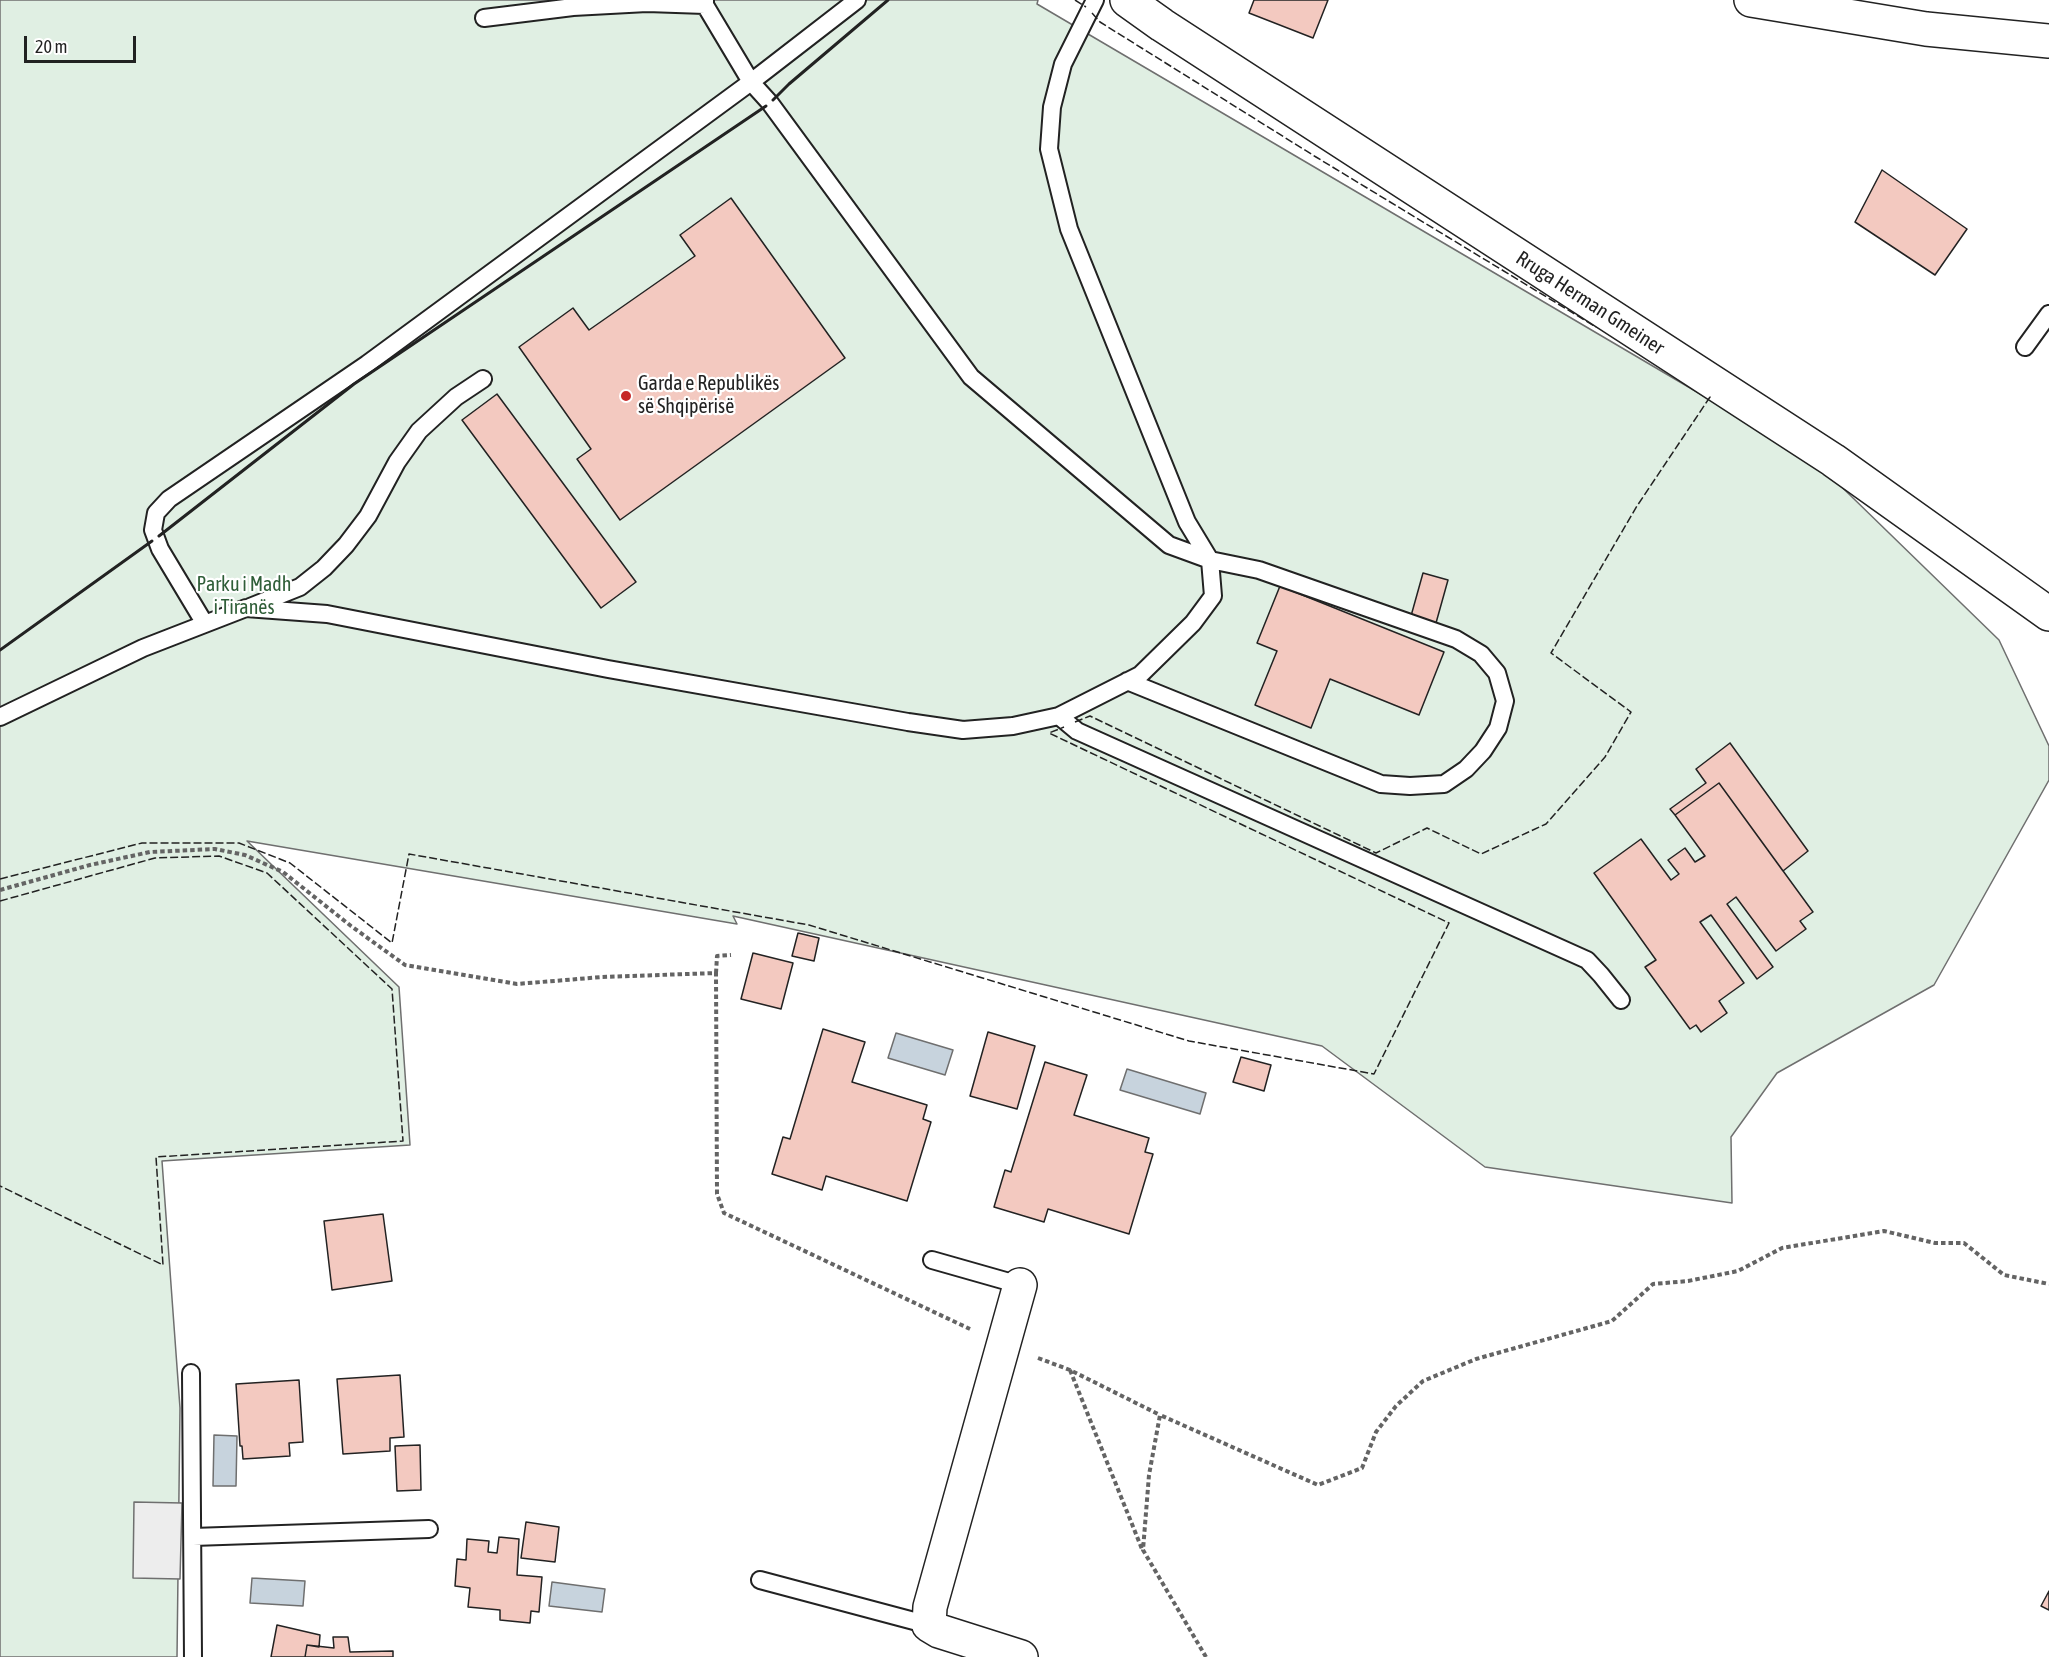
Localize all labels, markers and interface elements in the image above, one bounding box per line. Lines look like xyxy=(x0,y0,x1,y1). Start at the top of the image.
scale bar xyxy=(27,24,140,62)
text: 20 m xyxy=(35,36,67,57)
street label: Rruga Herman Gmeiner xyxy=(1511,246,1669,360)
place label: Garda e Republikës së Shqipërisë xyxy=(638,372,779,419)
marker: Garda e Republikës së Shqipërisë xyxy=(619,389,633,403)
park label: Parku i Madh i Tiranës xyxy=(196,573,292,620)

